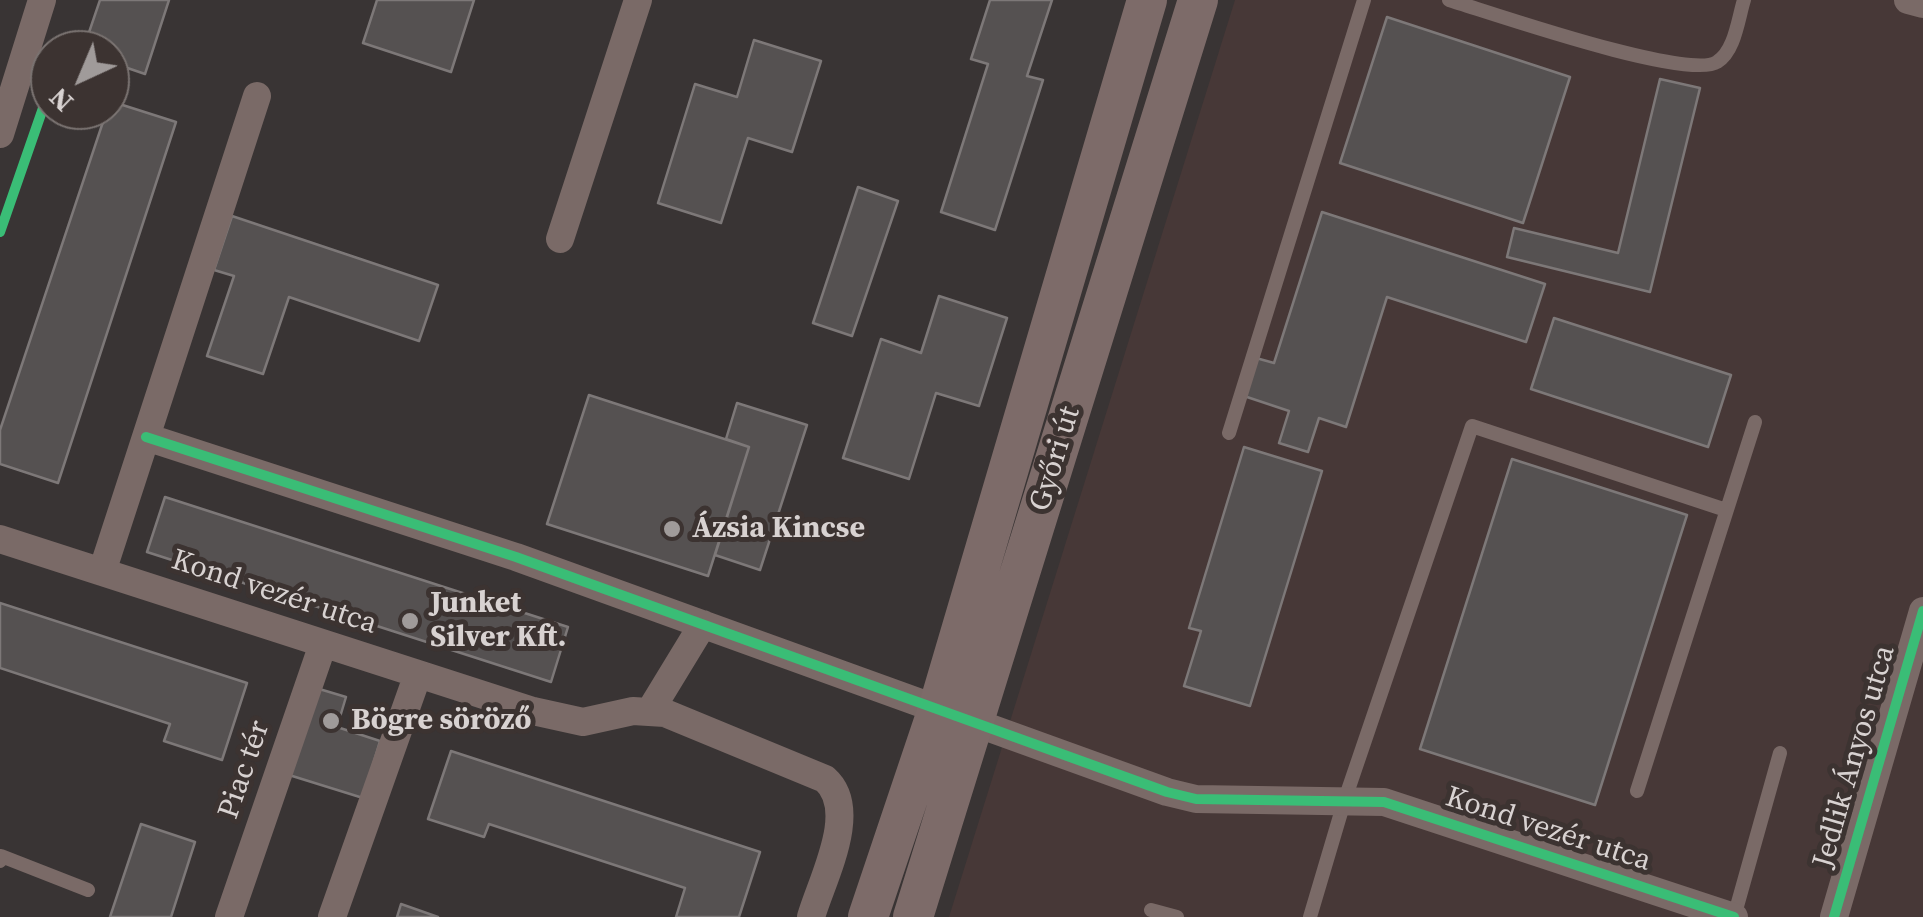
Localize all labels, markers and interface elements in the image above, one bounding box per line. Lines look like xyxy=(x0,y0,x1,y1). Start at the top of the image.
north arrow xyxy=(30,30,130,130)
text: N xyxy=(40,79,81,121)
street label: Győri út xyxy=(1023,402,1089,516)
place label: Ázsia Kincse xyxy=(692,511,865,547)
marker: Ázsia Kincse xyxy=(661,518,683,540)
street label: Kond vezér utca xyxy=(167,543,381,643)
place label: Junket Silver Kft. xyxy=(430,586,566,656)
marker: Junket Silver Kft. xyxy=(399,610,421,632)
street label: Jedlik Ányos utca xyxy=(1806,642,1904,872)
place label: Bögre söröző xyxy=(351,703,531,739)
marker: Bögre söröző xyxy=(320,710,342,732)
street label: Piac tér xyxy=(211,716,279,824)
street label: Kond vezér utca xyxy=(1441,780,1655,880)

